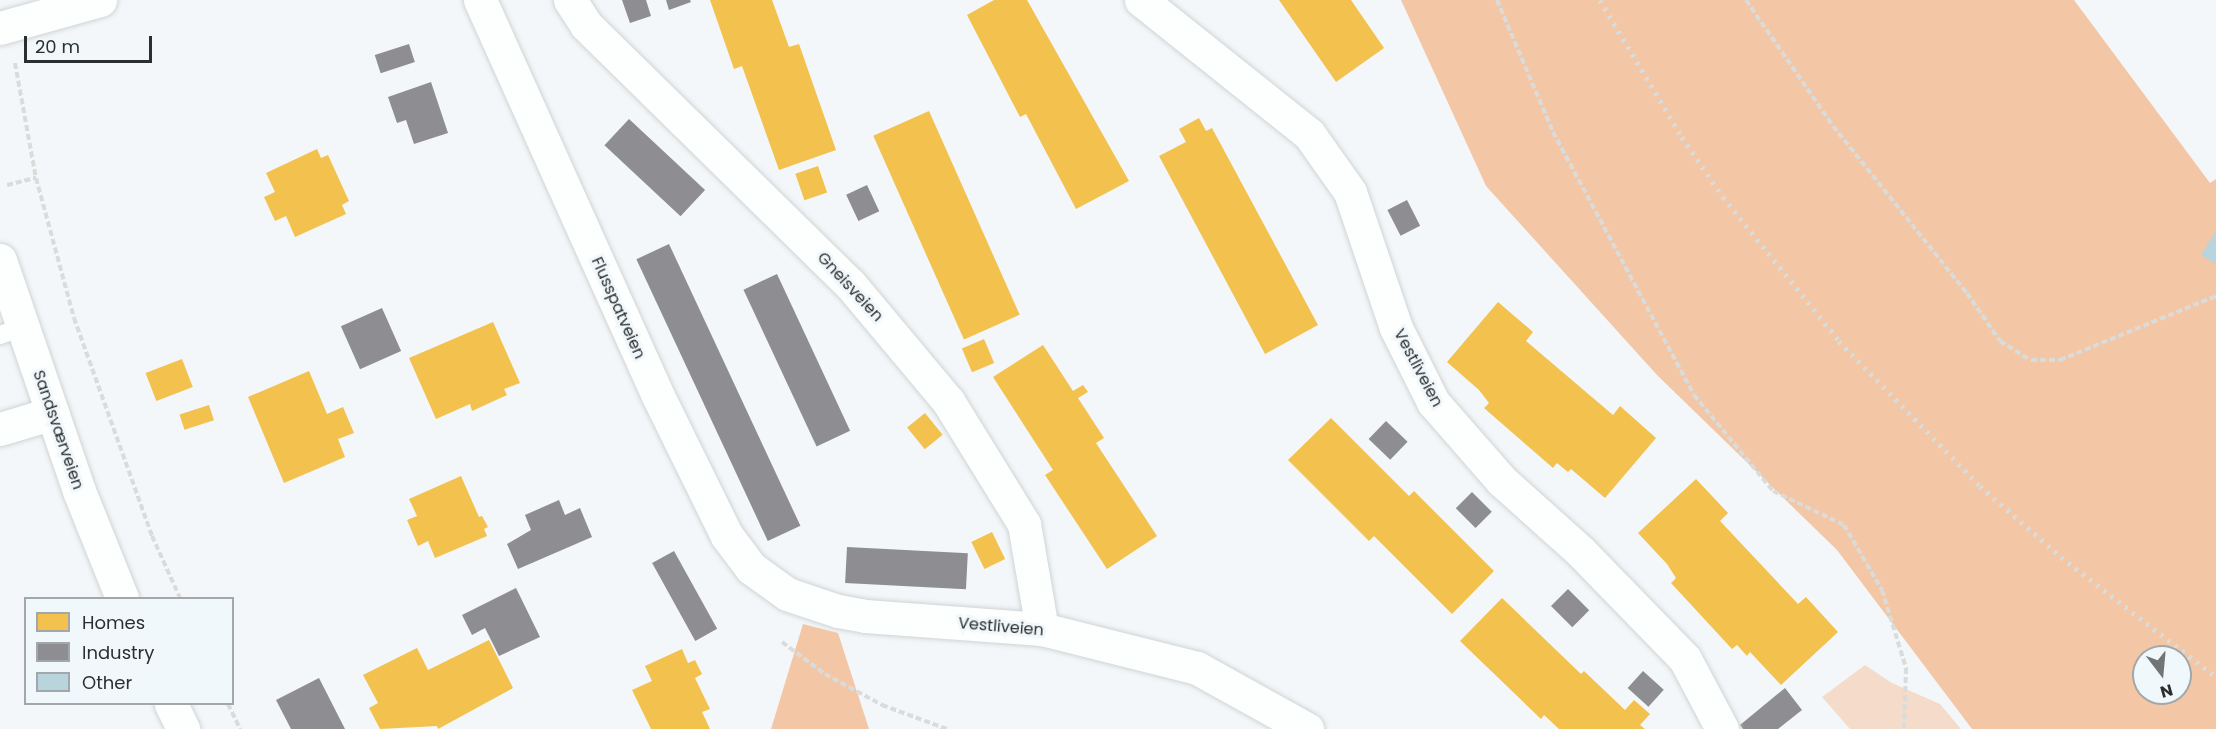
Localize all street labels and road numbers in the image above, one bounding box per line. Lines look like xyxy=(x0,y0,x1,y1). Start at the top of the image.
street label: Gneisveien xyxy=(813,248,887,326)
street label: Flusspatveien xyxy=(587,254,649,362)
street label: Vestliveien xyxy=(1389,326,1447,410)
street label: Sandsværveien xyxy=(29,368,87,492)
street label: Vestliveien xyxy=(957,614,1045,640)

